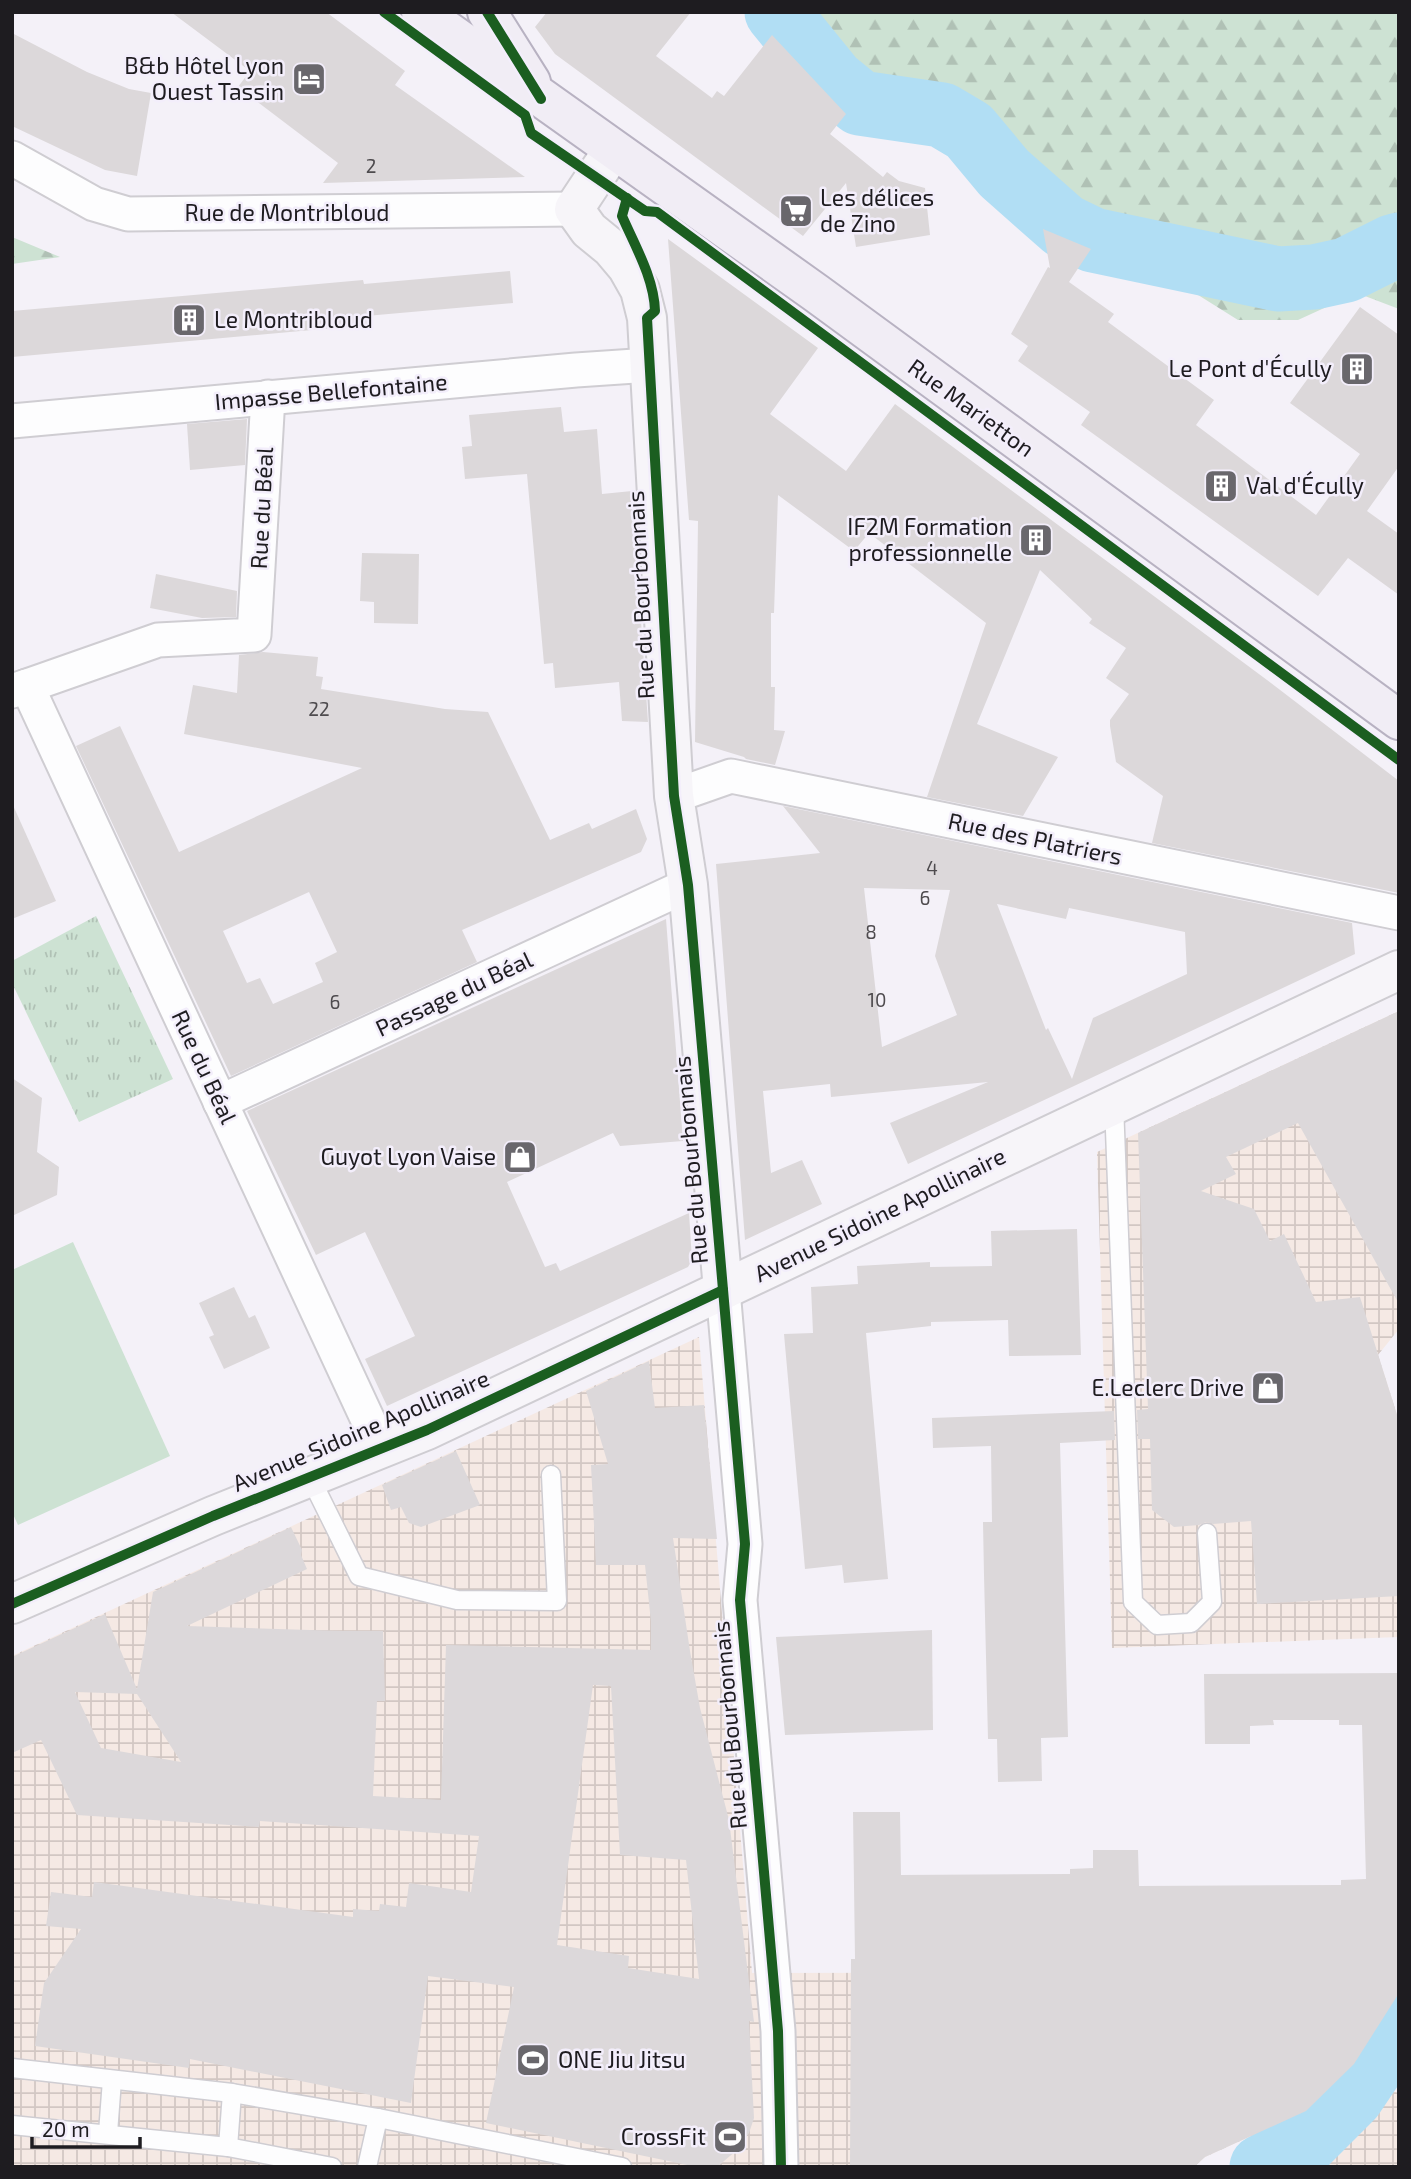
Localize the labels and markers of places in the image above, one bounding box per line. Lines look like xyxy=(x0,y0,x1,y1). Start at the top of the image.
place label: B&b Hôtel Lyon Ouest Tassin xyxy=(124,51,284,105)
hotel icon: B&b Hôtel Lyon Ouest Tassin xyxy=(290,60,328,98)
place label: Les délices de Zino xyxy=(820,183,934,237)
supermarket icon: Les délices de Zino xyxy=(777,192,815,230)
building icon: Le Montribloud xyxy=(170,301,208,339)
place label: Le Montribloud xyxy=(214,305,373,333)
building icon: Le Pont d'Écully xyxy=(1338,350,1376,388)
place label: Le Pont d'Écully xyxy=(1168,354,1332,382)
building icon: Val d'Écully xyxy=(1202,467,1240,505)
place label: Val d'Écully xyxy=(1246,471,1364,499)
place label: IF2M Formation professionnelle xyxy=(847,512,1012,566)
building icon: IF2M Formation professionnelle xyxy=(1017,521,1055,559)
shop icon: Guyot Lyon Vaise xyxy=(501,1138,539,1176)
place label: Guyot Lyon Vaise xyxy=(320,1142,496,1170)
shop icon: E.Leclerc Drive xyxy=(1249,1369,1287,1407)
place label: E.Leclerc Drive xyxy=(1091,1373,1244,1401)
sports icon: ONE Jiu Jitsu xyxy=(514,2041,552,2079)
place label: ONE Jiu Jitsu xyxy=(558,2045,686,2073)
sports icon: CrossFit xyxy=(711,2118,749,2156)
place label: CrossFit xyxy=(621,2122,706,2150)

